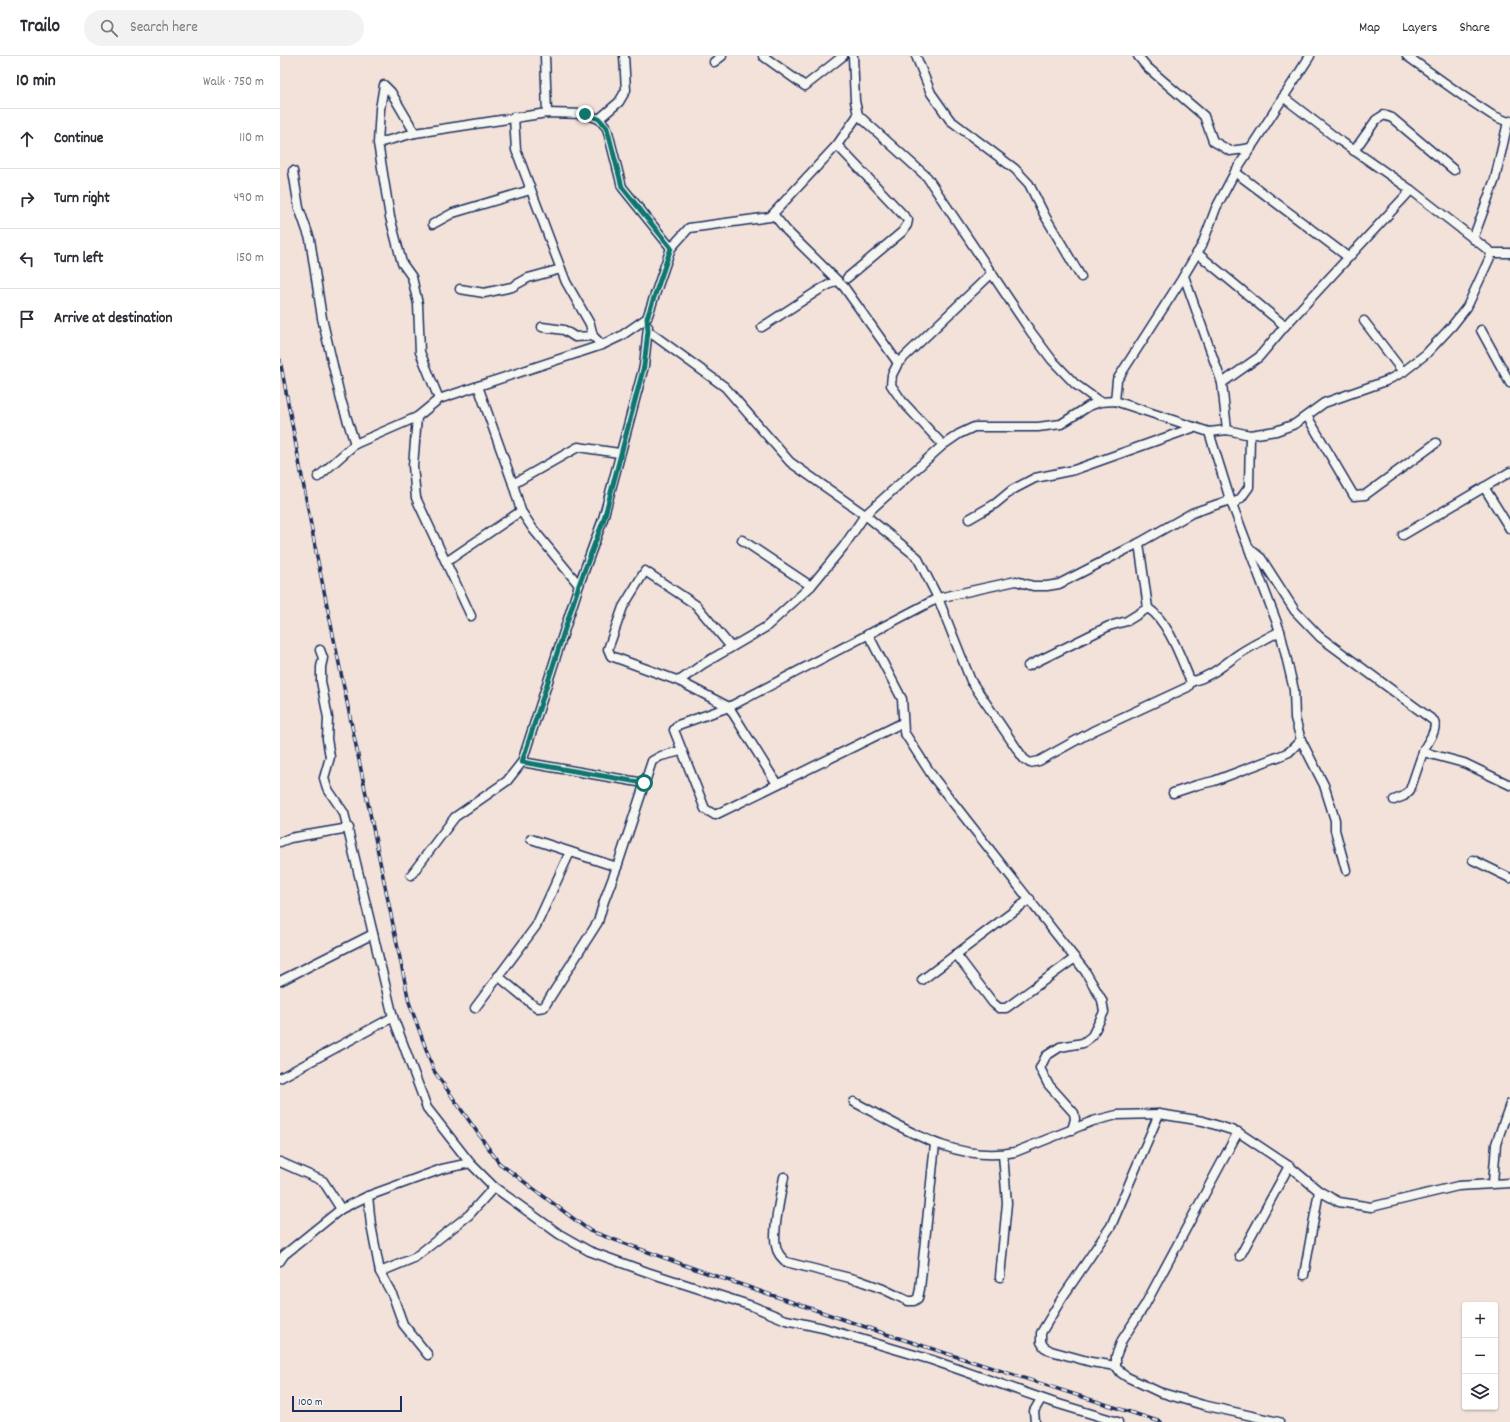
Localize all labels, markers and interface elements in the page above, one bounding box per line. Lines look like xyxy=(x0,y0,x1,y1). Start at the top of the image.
search box xyxy=(84,10,364,46)
text: Trailo xyxy=(20,14,60,41)
icon: search xyxy=(98,17,120,39)
text: Search here xyxy=(130,17,198,39)
text: Map xyxy=(1359,18,1380,38)
text: Layers xyxy=(1402,18,1437,38)
text: Share xyxy=(1459,18,1490,38)
text: 10 min xyxy=(16,70,56,94)
text: Walk · 750 m xyxy=(203,73,264,92)
route end xyxy=(576,105,594,123)
icon: ahead xyxy=(16,128,38,150)
text: Continue xyxy=(54,128,103,150)
text: 110 m xyxy=(239,129,264,148)
icon: right xyxy=(16,188,38,210)
text: Turn right xyxy=(54,188,110,210)
text: 490 m xyxy=(234,189,264,208)
icon: left xyxy=(16,248,38,270)
text: Turn left xyxy=(54,248,103,270)
text: 150 m xyxy=(236,249,264,268)
icon: arrive xyxy=(16,308,38,330)
text: Arrive at destination xyxy=(54,308,172,330)
route start xyxy=(635,774,653,792)
map controls xyxy=(1462,1302,1498,1410)
button: + xyxy=(1462,1302,1498,1338)
button: − xyxy=(1462,1338,1498,1374)
button: layers xyxy=(1462,1374,1498,1410)
scale bar xyxy=(292,1394,402,1413)
text: 100 m xyxy=(298,1395,322,1411)

